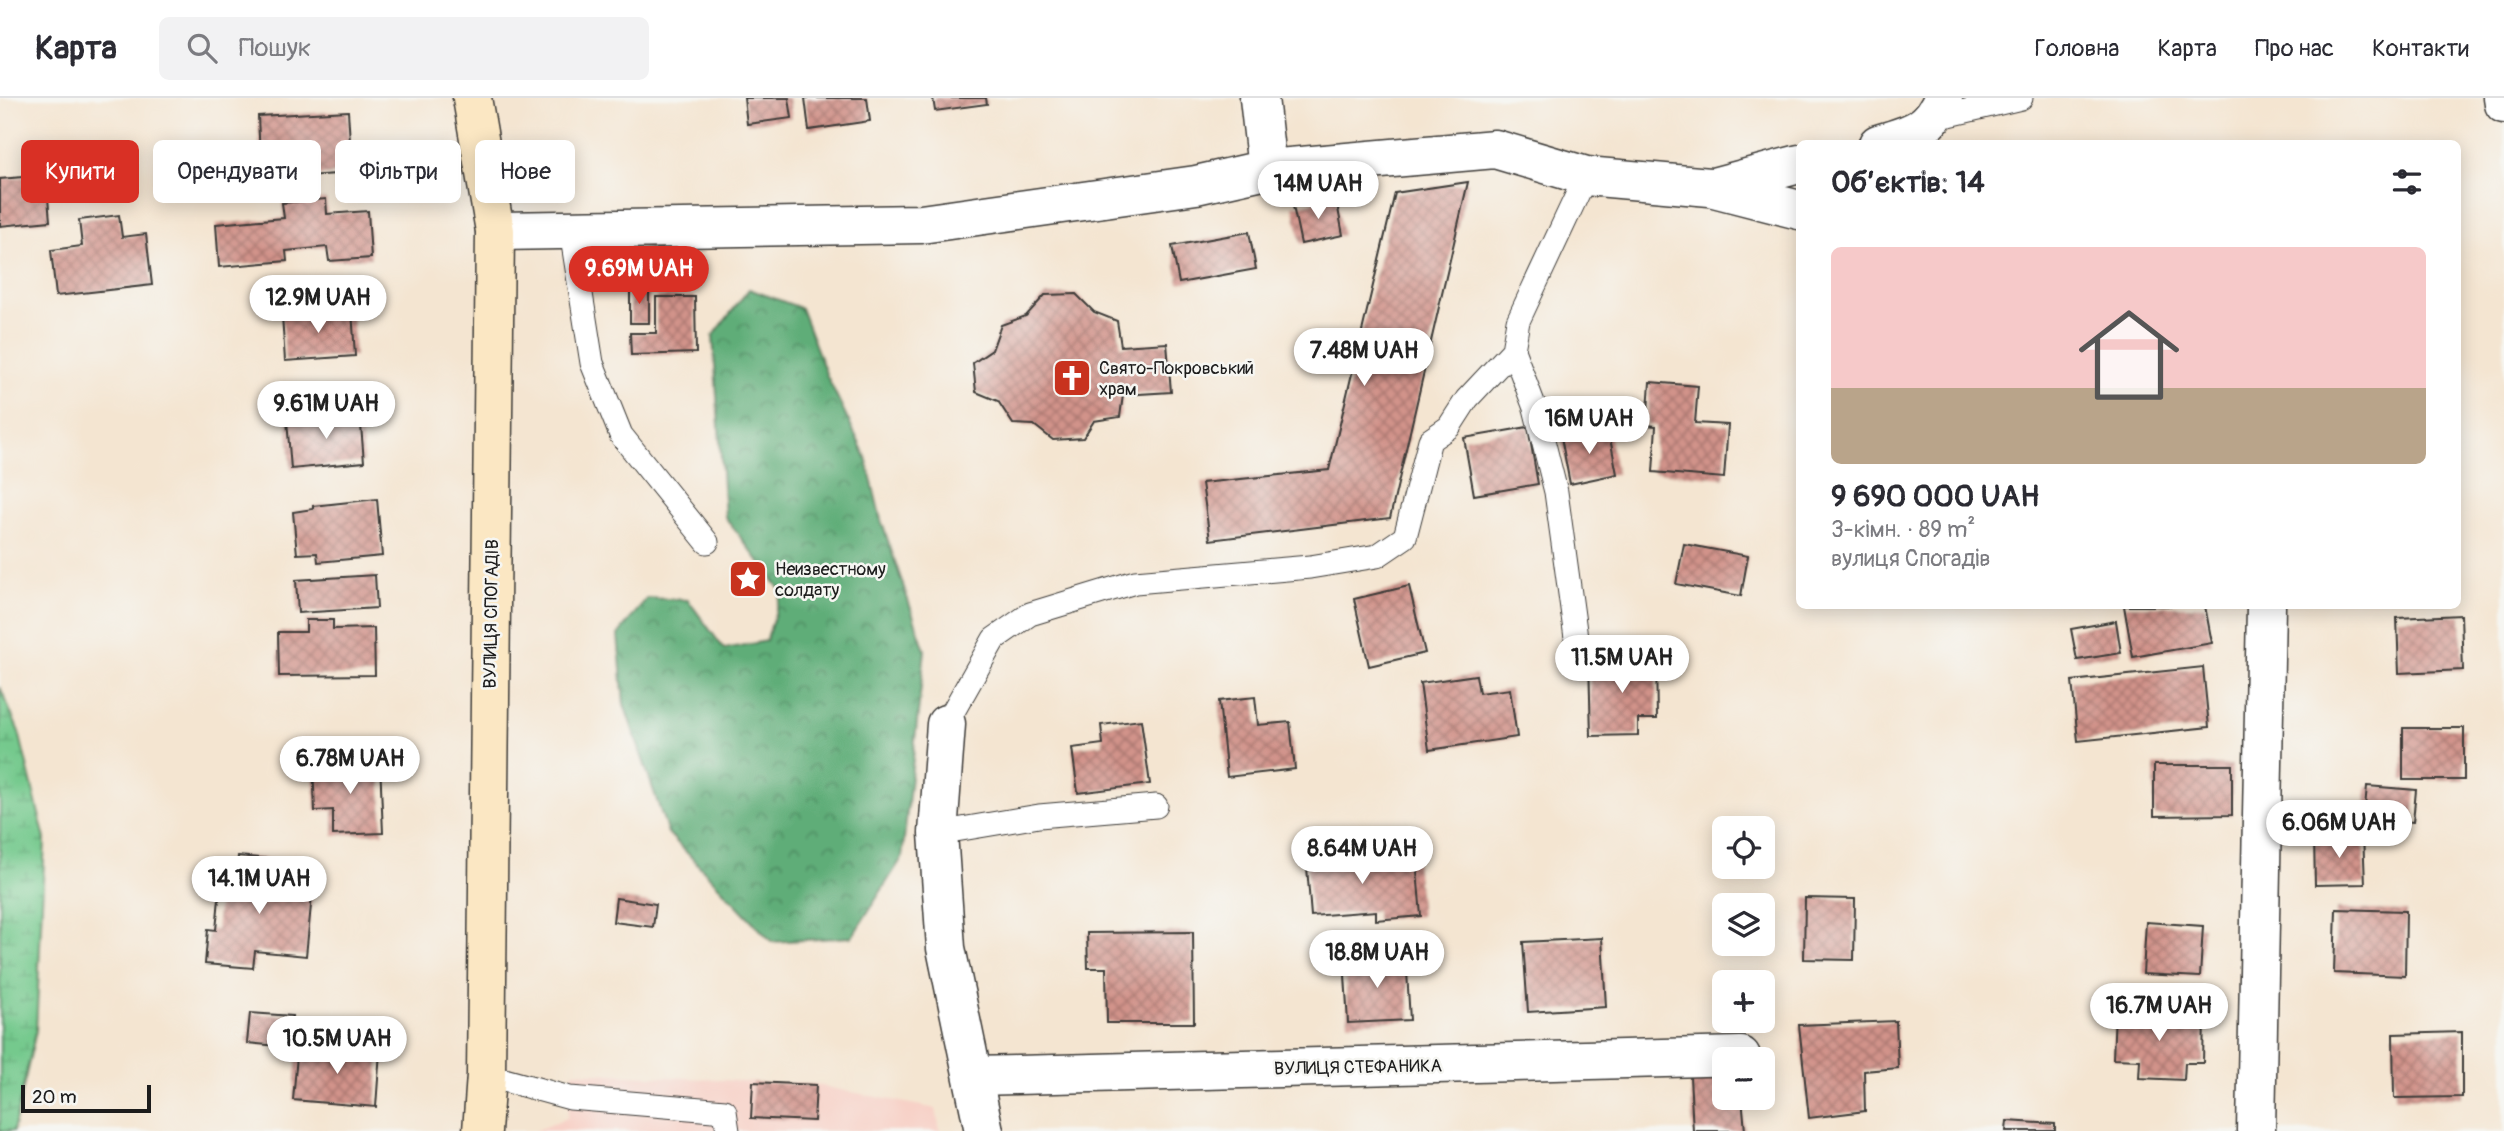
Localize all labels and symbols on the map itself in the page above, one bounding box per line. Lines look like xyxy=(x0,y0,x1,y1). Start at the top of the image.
pin: 14M UAH xyxy=(1253,162,1383,221)
pin: 9.69M UAH xyxy=(559,246,719,306)
pin: 12.9M UAH xyxy=(238,275,398,335)
pin: 7.48M UAH xyxy=(1284,328,1444,388)
church icon: Свято-Покровський храм xyxy=(1051,357,1093,399)
place label: Свято-Покровський храм xyxy=(1099,357,1254,401)
pin: 9.61M UAH xyxy=(246,382,406,441)
pin: 16M UAH xyxy=(1524,396,1654,456)
street label: ВУЛИЦЯ СПОГАДІВ xyxy=(479,539,504,689)
place icon: Неизвестному солдату xyxy=(727,558,769,600)
place label: Неизвестному солдату xyxy=(775,558,886,602)
pin: 11.5M UAH xyxy=(1542,636,1702,695)
pin: 6.78M UAH xyxy=(270,736,430,796)
pin: 6.06M UAH xyxy=(2259,800,2419,860)
pin: 8.64M UAH xyxy=(1282,826,1442,886)
pin: 14.1M UAH xyxy=(179,856,339,916)
pin: 18.8M UAH xyxy=(1297,930,1457,990)
pin: 16.7M UAH xyxy=(2079,984,2239,1043)
pin: 10.5M UAH xyxy=(257,1016,417,1076)
street label: ВУЛИЦЯ СТЕФАНИКА xyxy=(1274,1055,1443,1080)
scale bar xyxy=(21,1082,150,1114)

